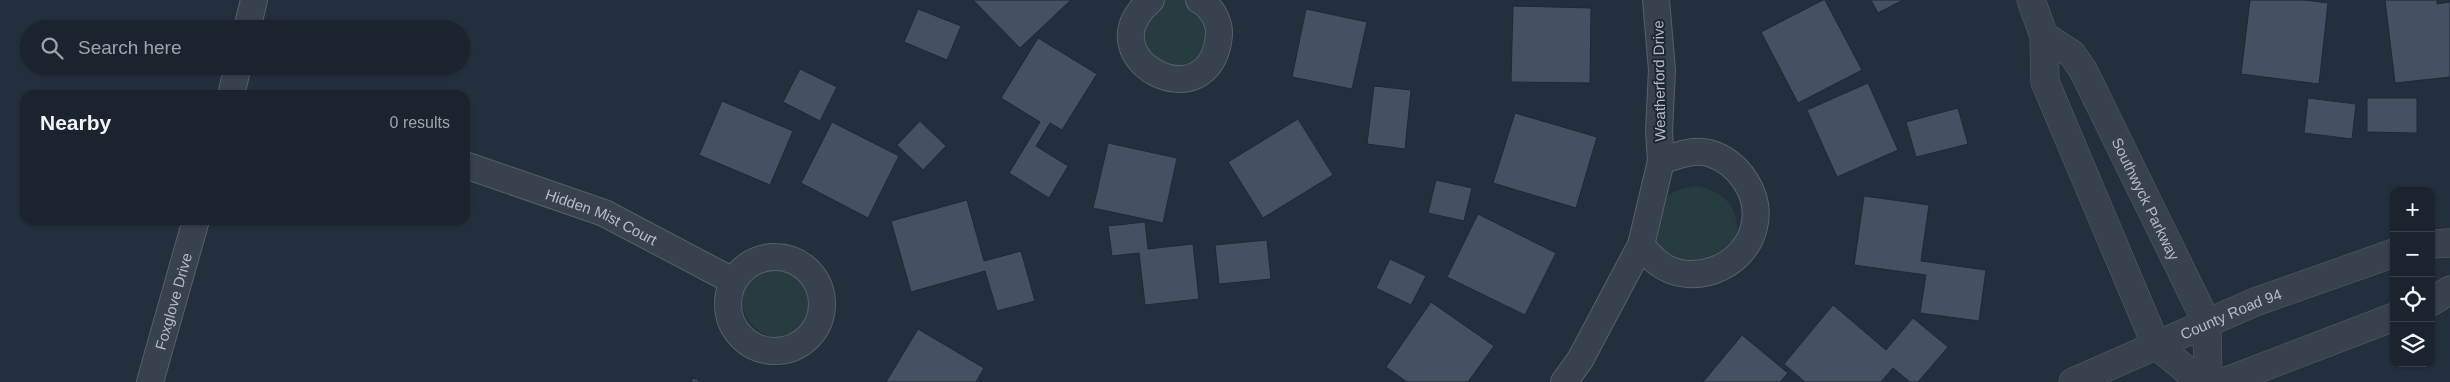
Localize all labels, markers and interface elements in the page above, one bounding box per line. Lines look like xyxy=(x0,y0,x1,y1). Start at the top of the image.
search box xyxy=(20,20,470,75)
street label: Weatherford Drive xyxy=(1649,20,1669,142)
icon: search xyxy=(38,34,66,62)
text: Search here xyxy=(78,37,182,58)
text: Nearby xyxy=(40,111,111,134)
text: 0 results xyxy=(390,114,450,131)
street label: Southwyck Parkway xyxy=(2109,135,2183,263)
street label: Hidden Mist Court xyxy=(543,185,661,248)
map controls xyxy=(2390,187,2435,367)
button: + xyxy=(2390,187,2435,232)
button: − xyxy=(2390,232,2435,277)
street label: Foxglove Drive xyxy=(151,251,195,352)
button: locate xyxy=(2390,277,2435,322)
street label: County Road 94 xyxy=(2177,285,2284,342)
button: layers xyxy=(2390,322,2435,367)

